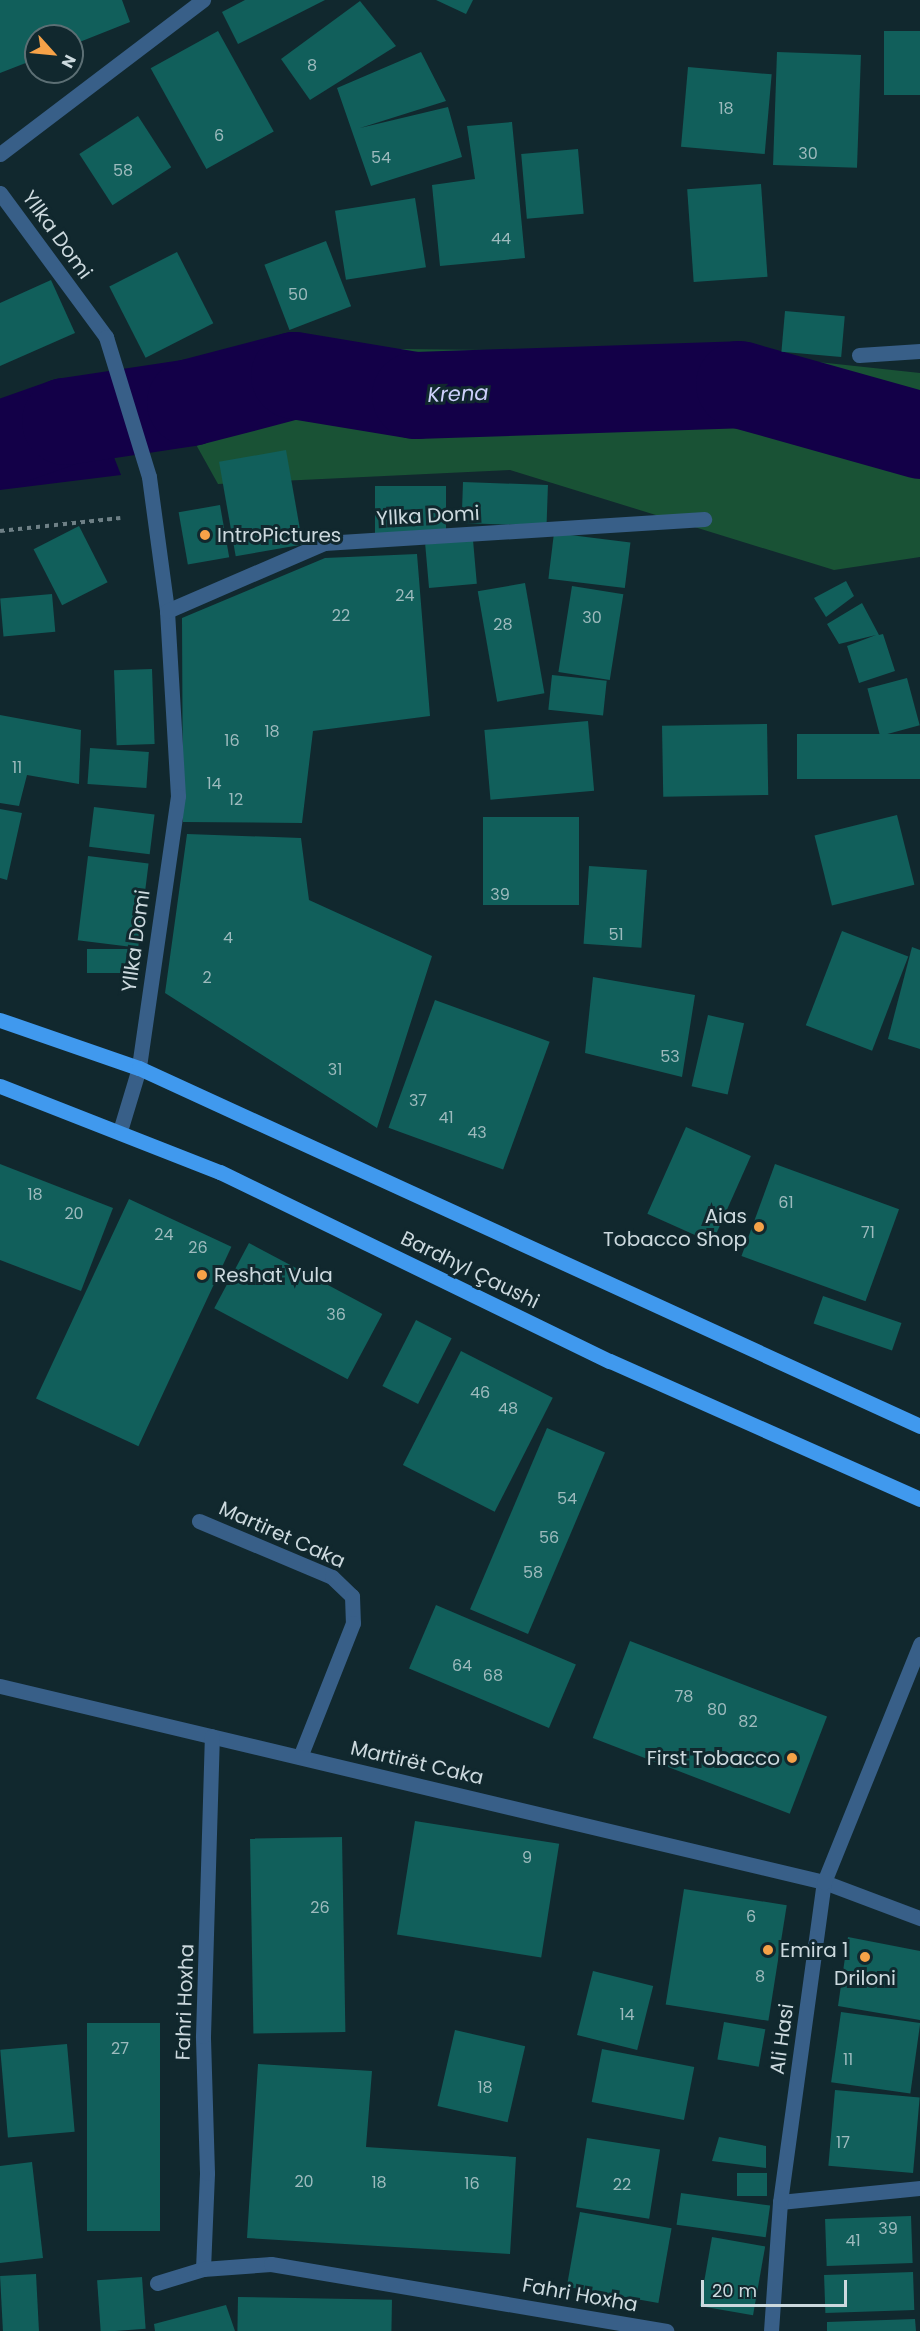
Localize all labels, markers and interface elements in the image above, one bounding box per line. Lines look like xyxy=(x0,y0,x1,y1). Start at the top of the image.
north arrow xyxy=(24,24,84,84)
text: N xyxy=(56,51,82,72)
house number: 8 xyxy=(307,56,317,76)
house number: 18 xyxy=(718,99,734,119)
house number: 6 xyxy=(214,126,224,146)
house number: 30 xyxy=(798,144,818,164)
house number: 54 xyxy=(371,148,391,168)
house number: 58 xyxy=(113,161,133,181)
street label: Yllka Domi xyxy=(17,186,97,284)
house number: 44 xyxy=(491,229,511,249)
house number: 50 xyxy=(288,285,308,305)
water label: Krena xyxy=(427,380,489,408)
street label: Yllka Domi xyxy=(376,501,480,531)
place label: IntroPictures xyxy=(217,523,341,547)
marker: IntroPictures xyxy=(198,528,212,542)
house number: 24 xyxy=(395,586,415,606)
house number: 22 xyxy=(332,606,350,626)
house number: 30 xyxy=(582,608,602,628)
house number: 28 xyxy=(493,615,513,635)
house number: 18 xyxy=(264,722,280,742)
house number: 16 xyxy=(224,731,240,751)
house number: 11 xyxy=(12,758,22,778)
house number: 14 xyxy=(206,774,222,794)
house number: 12 xyxy=(229,790,243,810)
house number: 39 xyxy=(490,885,510,905)
street label: Yllka Domi xyxy=(117,888,155,994)
house number: 51 xyxy=(608,925,624,945)
house number: 4 xyxy=(223,928,233,948)
house number: 2 xyxy=(202,968,212,988)
house number: 53 xyxy=(660,1047,680,1067)
house number: 31 xyxy=(328,1060,342,1080)
house number: 37 xyxy=(409,1091,427,1111)
house number: 41 xyxy=(438,1108,454,1128)
house number: 43 xyxy=(467,1123,487,1143)
house number: 18 xyxy=(27,1185,43,1205)
house number: 61 xyxy=(778,1193,794,1213)
house number: 20 xyxy=(64,1204,84,1224)
place label: Aias Tobacco Shop xyxy=(603,1204,747,1251)
marker: Aias Tobacco Shop xyxy=(752,1220,766,1234)
house number: 71 xyxy=(861,1223,875,1243)
house number: 24 xyxy=(154,1225,174,1245)
street label: Bardhyl Çaushi xyxy=(397,1226,543,1314)
house number: 26 xyxy=(188,1238,208,1258)
place label: Reshat Vula xyxy=(214,1263,333,1287)
marker: Reshat Vula xyxy=(195,1268,209,1282)
house number: 36 xyxy=(326,1305,346,1325)
house number: 46 xyxy=(470,1383,490,1403)
house number: 48 xyxy=(498,1399,518,1419)
house number: 54 xyxy=(557,1489,577,1509)
street label: Martiret Caka xyxy=(215,1496,349,1574)
house number: 56 xyxy=(539,1528,559,1548)
house number: 58 xyxy=(523,1563,543,1583)
house number: 64 xyxy=(452,1656,472,1676)
house number: 68 xyxy=(483,1666,503,1686)
house number: 78 xyxy=(675,1687,693,1707)
house number: 80 xyxy=(707,1700,727,1720)
house number: 82 xyxy=(738,1712,758,1732)
street label: Martirët Caka xyxy=(348,1736,486,1790)
place label: First Tobacco xyxy=(647,1746,780,1770)
marker: First Tobacco xyxy=(785,1751,799,1765)
house number: 9 xyxy=(522,1848,532,1868)
house number: 26 xyxy=(310,1898,330,1918)
house number: 6 xyxy=(746,1907,756,1927)
place label: Emira 1 xyxy=(780,1938,848,1962)
street label: Fahri Hoxha xyxy=(171,1943,199,2061)
marker: Emira 1 xyxy=(761,1943,775,1957)
marker: Driloni xyxy=(858,1950,872,1964)
place label: Driloni xyxy=(834,1966,896,1990)
house number: 8 xyxy=(755,1967,765,1987)
street label: Ali Hasi xyxy=(765,2002,799,2076)
house number: 14 xyxy=(619,2005,635,2025)
house number: 27 xyxy=(111,2039,129,2059)
house number: 11 xyxy=(843,2050,853,2070)
house number: 18 xyxy=(477,2078,493,2098)
house number: 17 xyxy=(836,2133,850,2153)
house number: 20 xyxy=(294,2172,314,2192)
house number: 18 xyxy=(371,2173,387,2193)
house number: 16 xyxy=(464,2174,480,2194)
house number: 22 xyxy=(613,2175,631,2195)
house number: 39 xyxy=(878,2219,898,2239)
house number: 41 xyxy=(845,2231,861,2251)
scale bar xyxy=(704,2268,850,2306)
street label: Fahri Hoxha xyxy=(520,2273,640,2317)
text: 20 m xyxy=(712,2278,757,2303)

